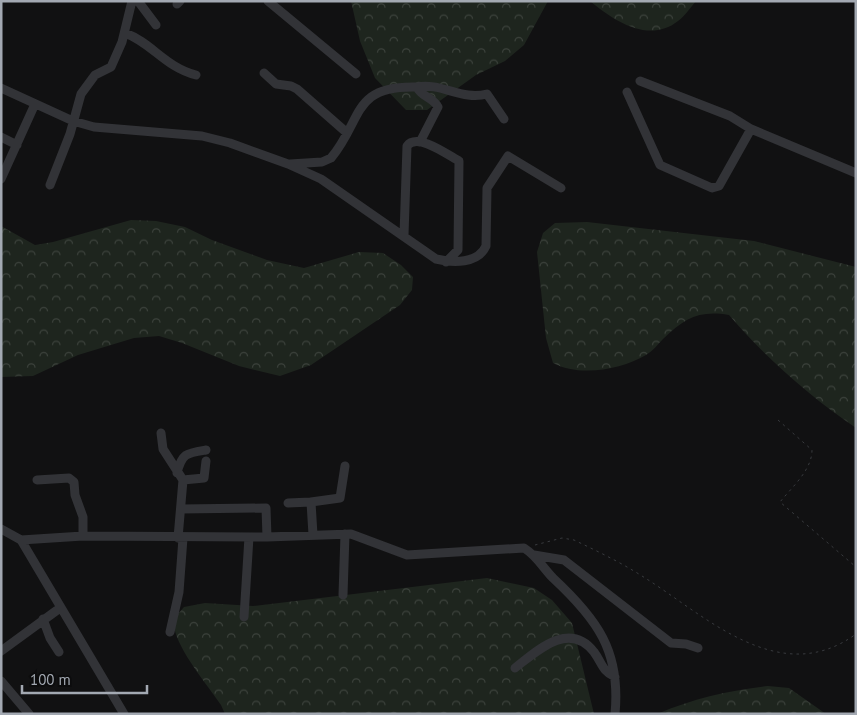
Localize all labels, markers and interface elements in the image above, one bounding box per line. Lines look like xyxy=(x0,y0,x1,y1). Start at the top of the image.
scale bar xyxy=(22,662,148,694)
text: 100 m xyxy=(30,670,71,689)

